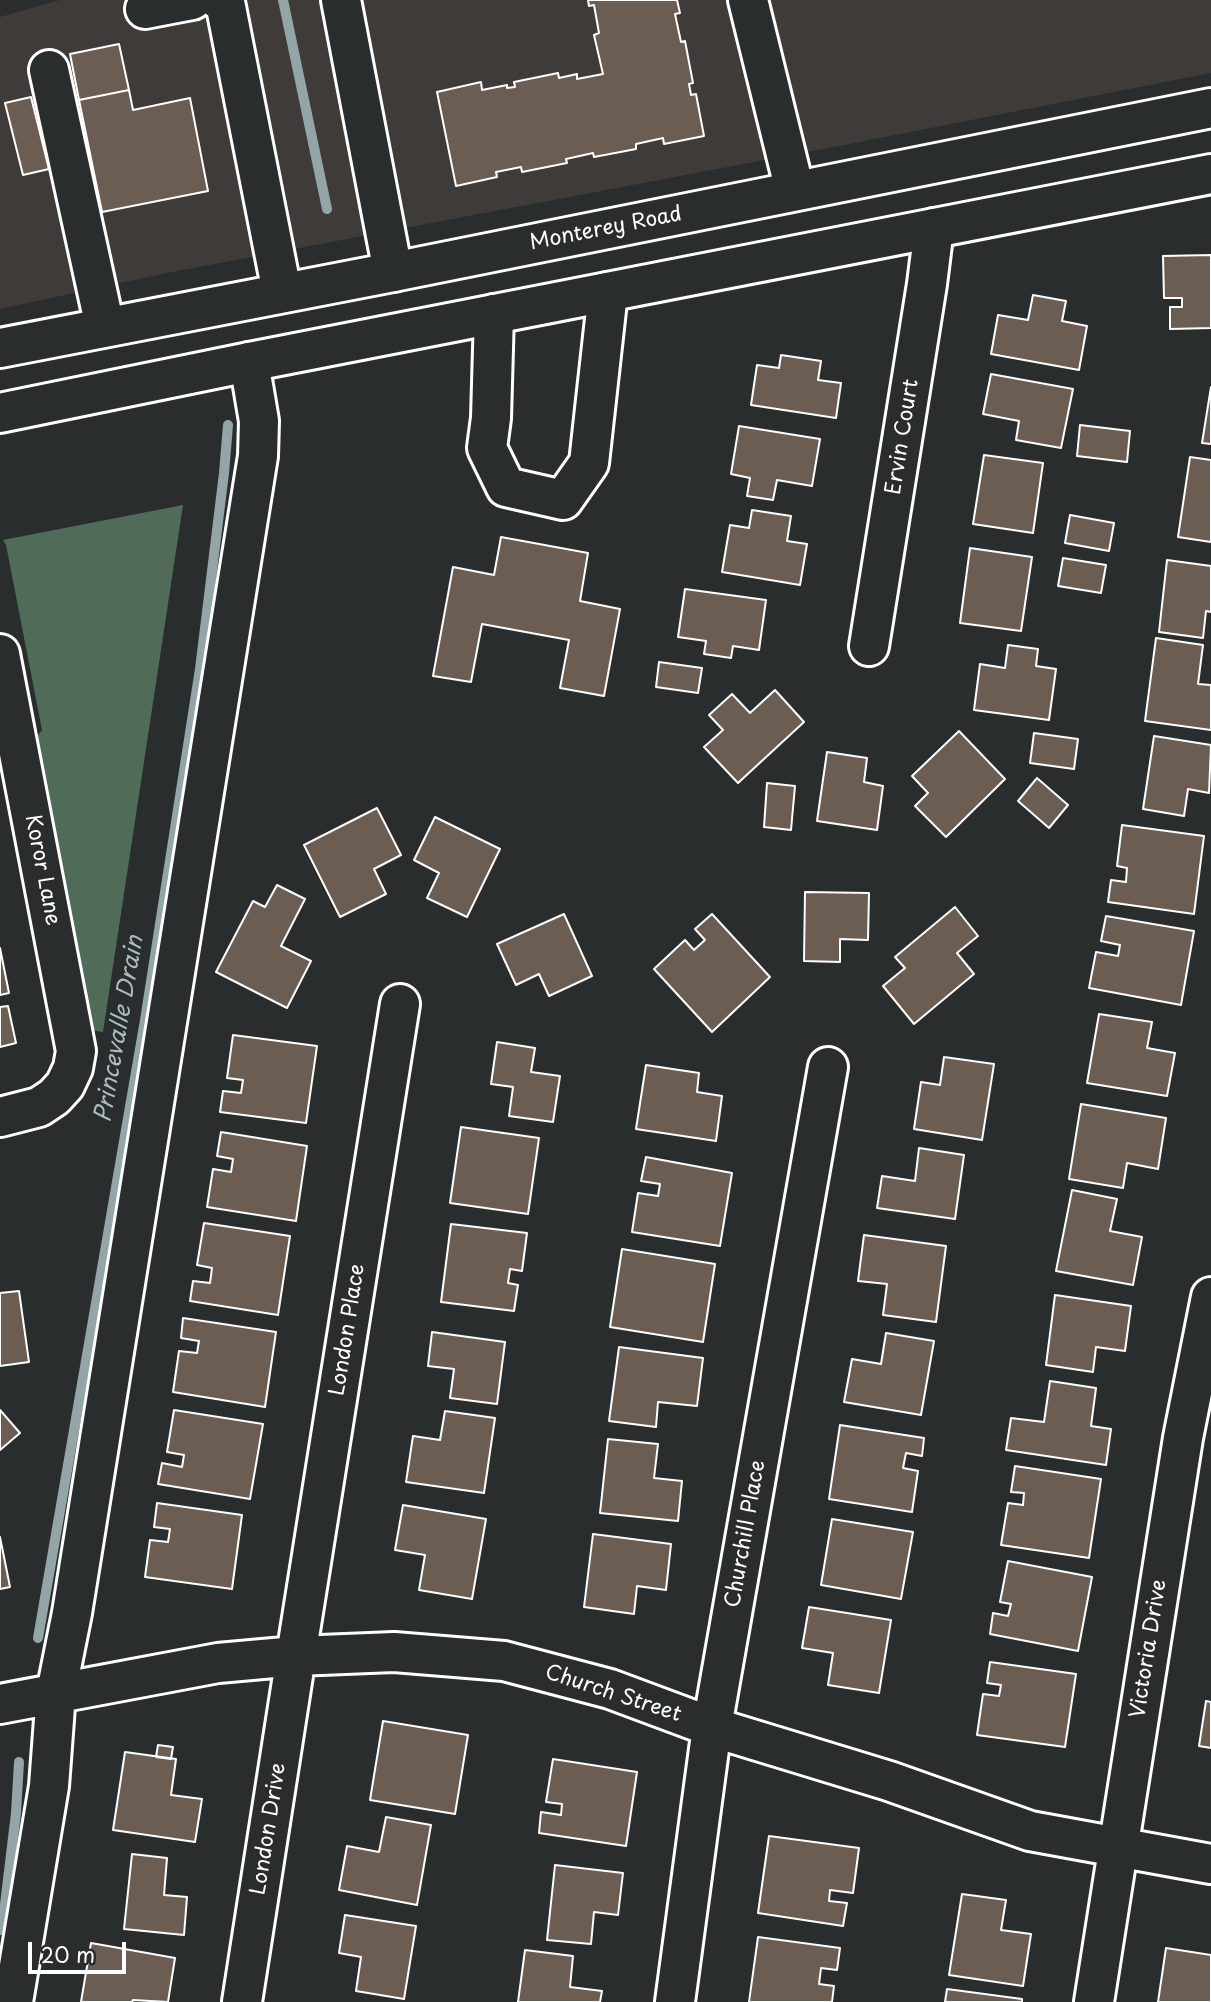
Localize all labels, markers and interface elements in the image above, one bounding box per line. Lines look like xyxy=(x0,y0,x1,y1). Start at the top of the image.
street label: Monterey Road xyxy=(528,202,684,256)
street label: Ervin Court xyxy=(881,377,925,497)
street label: Koror Lane xyxy=(19,812,65,928)
water label: Princevalle Drain xyxy=(90,934,150,1124)
street label: London Place xyxy=(325,1262,371,1398)
street label: Churchill Place xyxy=(721,1458,771,1610)
street label: Victoria Drive xyxy=(1126,1578,1172,1720)
street label: Church Street xyxy=(542,1660,684,1728)
street label: London Drive xyxy=(246,1761,292,1897)
scale bar xyxy=(32,1928,130,1972)
text: 20 m xyxy=(41,1938,95,1970)

